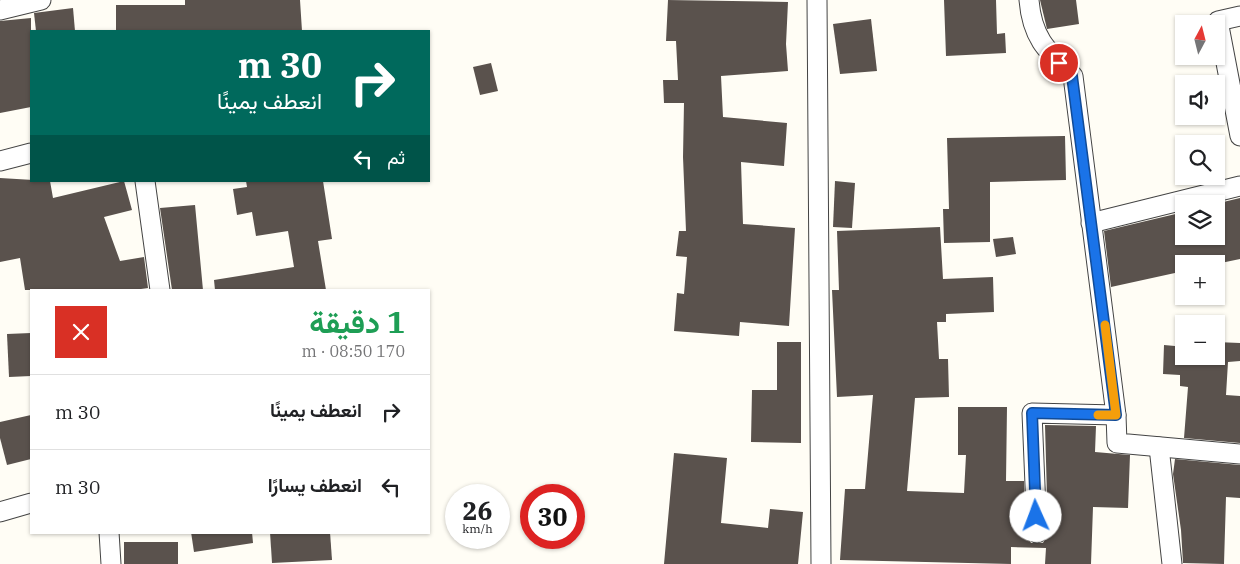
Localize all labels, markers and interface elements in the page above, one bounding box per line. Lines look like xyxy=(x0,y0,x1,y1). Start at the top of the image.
north arrow xyxy=(1175,15,1225,65)
map controls xyxy=(1175,15,1225,365)
text: 30 m xyxy=(238,42,322,88)
pin xyxy=(1038,42,1080,84)
icon: arrive xyxy=(1045,49,1073,77)
icon: right xyxy=(340,50,405,115)
button: sound xyxy=(1175,75,1225,125)
text: انعطف يمينًا xyxy=(217,86,322,115)
button: search xyxy=(1175,135,1225,185)
icon: left xyxy=(349,145,377,173)
text: ثم xyxy=(387,145,405,169)
button: layers xyxy=(1175,195,1225,245)
button: + xyxy=(1175,255,1225,305)
text: 1 دقيقة xyxy=(309,302,405,341)
button: close xyxy=(55,306,107,358)
button: − xyxy=(1175,315,1225,365)
text: 170 m · 08:50 xyxy=(302,341,405,361)
text: انعطف يمينًا xyxy=(270,398,362,422)
icon: right xyxy=(377,398,405,426)
text: 30 m xyxy=(55,400,100,424)
text: انعطف يسارًا xyxy=(268,473,362,497)
icon: left xyxy=(377,473,405,501)
text: 30 m xyxy=(55,475,100,499)
speed limit sign: 30 xyxy=(520,484,585,549)
position arrow xyxy=(1009,489,1061,541)
text: 26 xyxy=(462,494,493,527)
text: km/h xyxy=(462,521,493,536)

